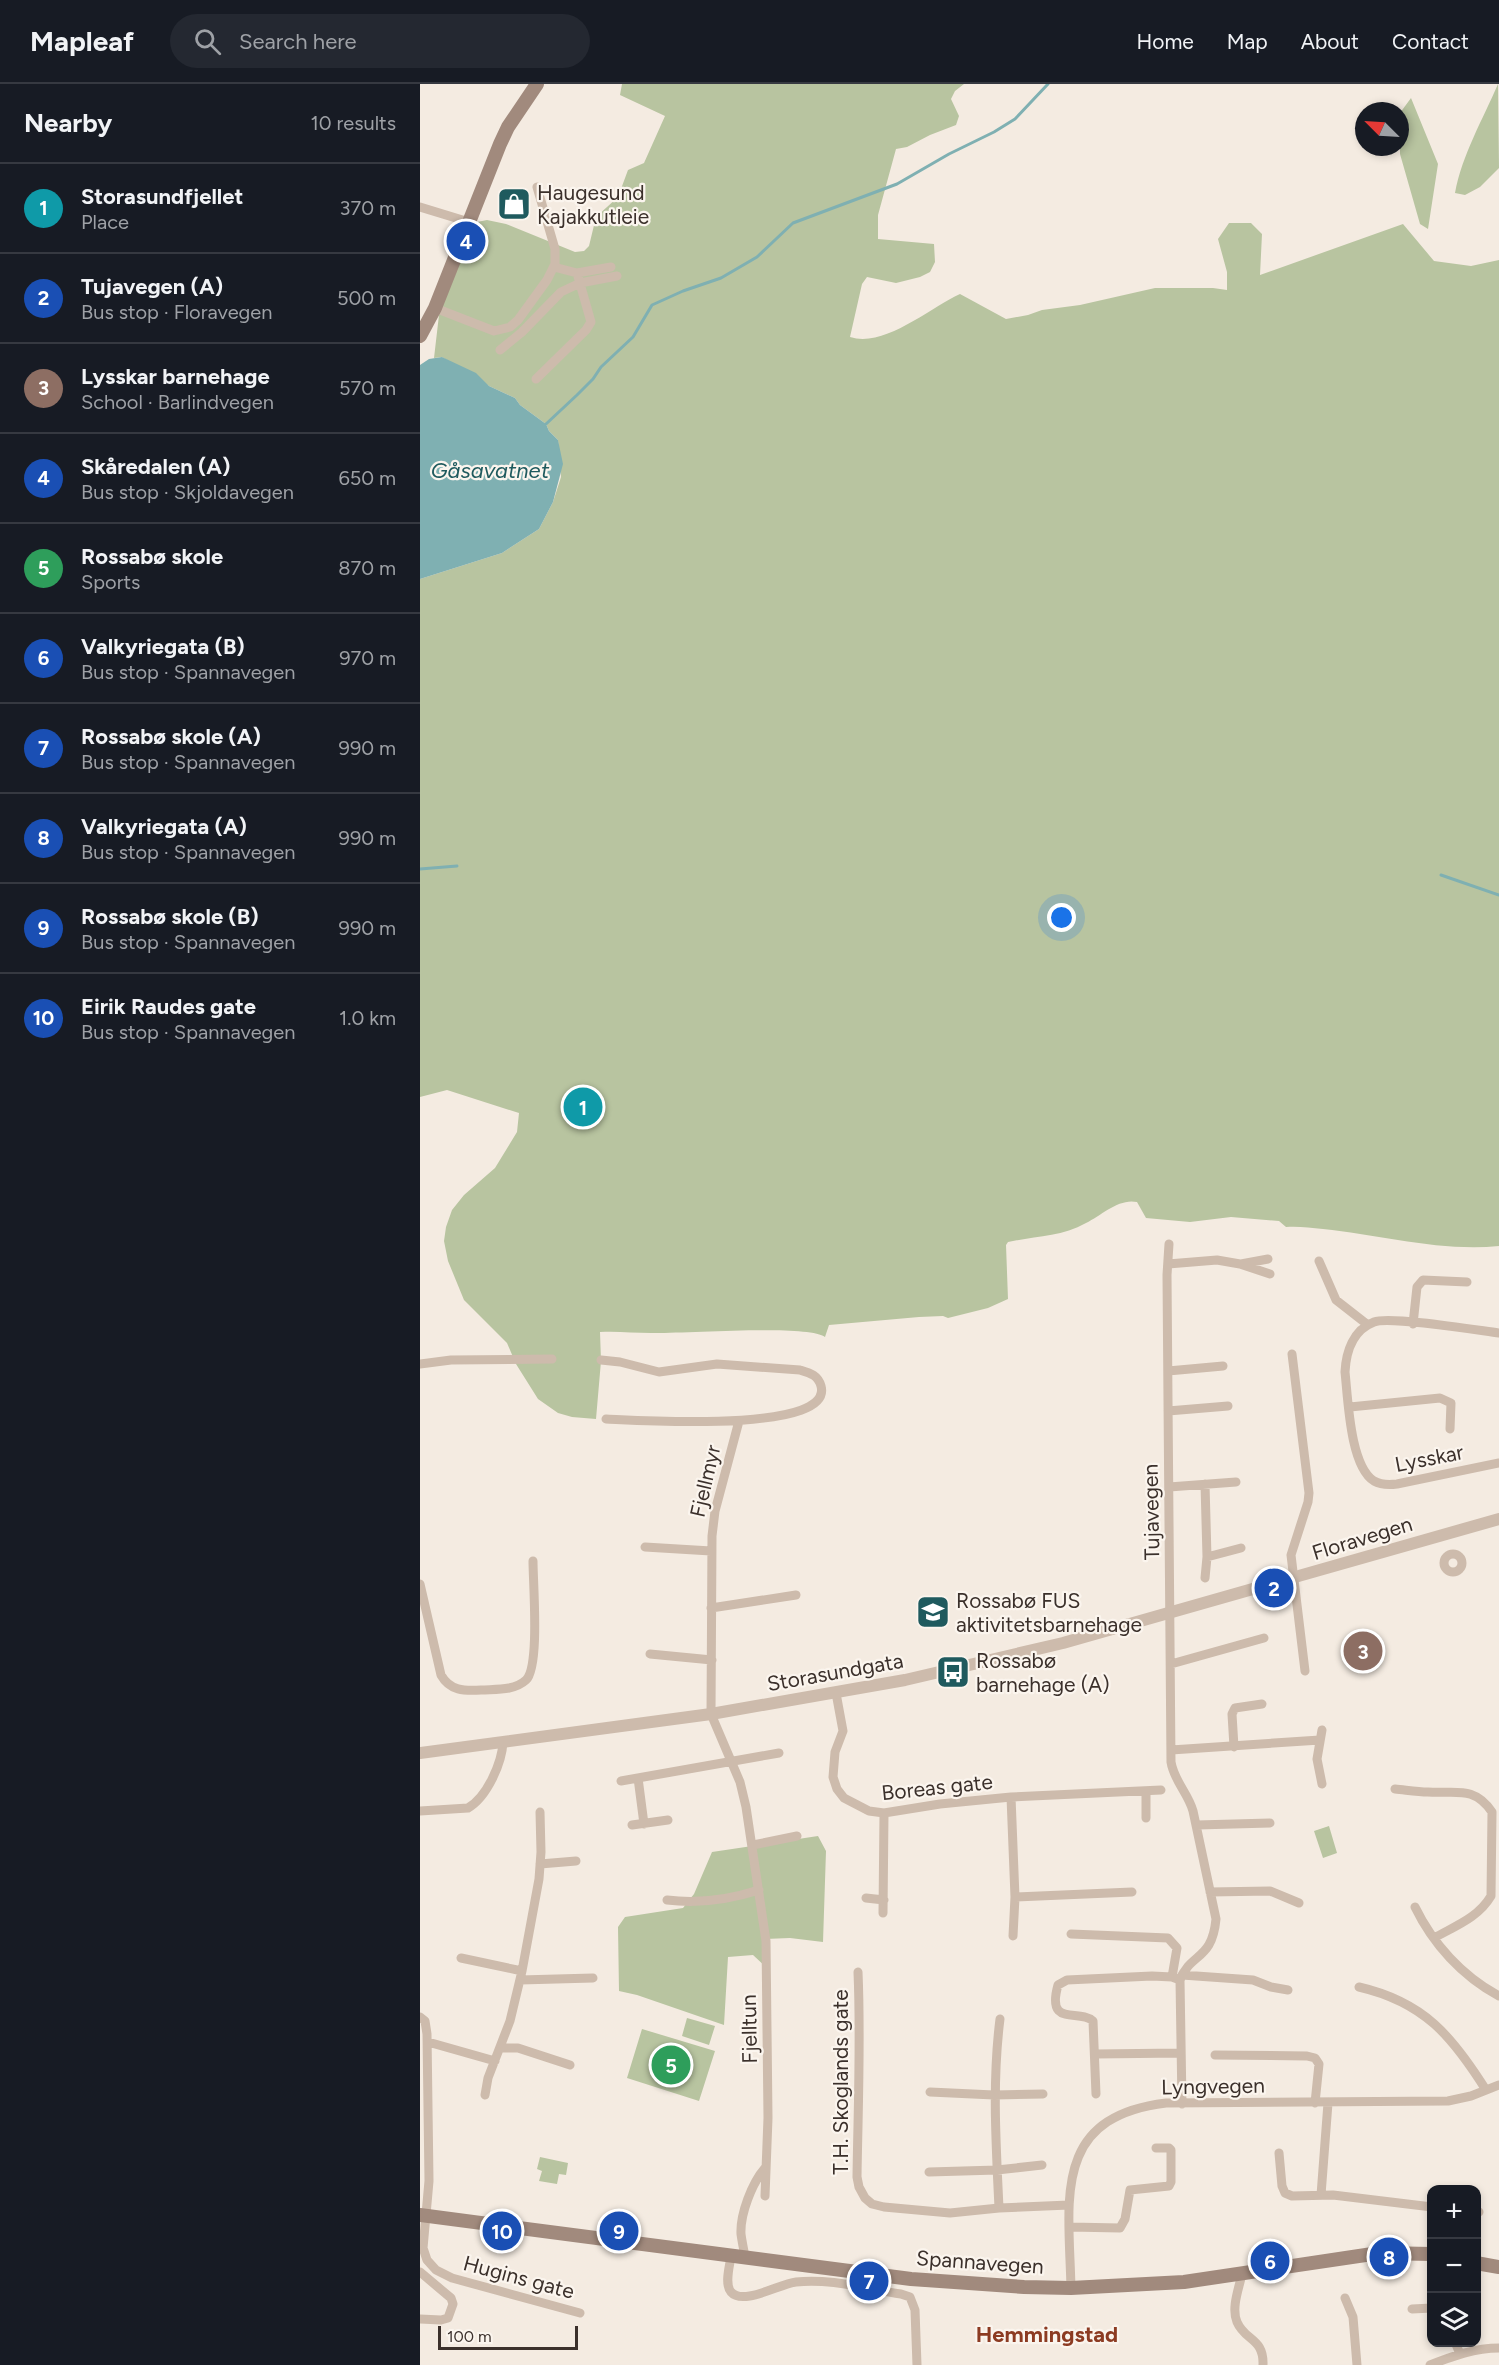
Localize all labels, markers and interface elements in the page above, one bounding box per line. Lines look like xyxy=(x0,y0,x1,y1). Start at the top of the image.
search box xyxy=(170,14,590,68)
text: Mapleaf xyxy=(30,24,134,58)
icon: search xyxy=(191,25,224,58)
text: Search here xyxy=(239,28,357,55)
text: Home xyxy=(1137,29,1194,54)
text: Map xyxy=(1227,29,1268,54)
text: About xyxy=(1301,29,1359,54)
text: Contact xyxy=(1392,29,1469,54)
north arrow xyxy=(1355,102,1409,156)
text: Nearby xyxy=(24,107,112,139)
text: 10 results xyxy=(311,111,396,135)
place label: Haugesund Kajakkutleie xyxy=(537,180,649,229)
text: Storasundfjellet xyxy=(81,183,243,210)
shop icon: Haugesund Kajakkutleie xyxy=(496,186,532,222)
text: 1 xyxy=(39,196,48,220)
text: 370 m xyxy=(340,196,396,220)
text: Place xyxy=(81,210,129,234)
pin: 4 xyxy=(446,218,486,264)
text: Tujavegen (A) xyxy=(81,273,223,300)
text: 2 xyxy=(38,286,49,310)
text: 500 m xyxy=(337,286,396,310)
text: Bus stop · Floravegen xyxy=(81,300,272,324)
text: Lysskar barnehage xyxy=(81,363,270,390)
text: 3 xyxy=(38,376,49,400)
text: 570 m xyxy=(339,376,396,400)
text: School · Barlindvegen xyxy=(81,390,274,414)
text: Skåredalen (A) xyxy=(81,453,230,480)
water label: Gåsavatnet xyxy=(431,457,550,484)
text: 4 xyxy=(37,466,50,490)
text: 650 m xyxy=(338,466,396,490)
text: Bus stop · Skjoldavegen xyxy=(81,480,294,504)
text: Rossabø skole xyxy=(81,543,223,570)
text: 5 xyxy=(38,556,49,580)
text: 870 m xyxy=(338,556,396,580)
text: Sports xyxy=(81,570,140,594)
text: Valkyriegata (B) xyxy=(81,633,245,660)
text: 6 xyxy=(38,646,49,670)
text: 970 m xyxy=(339,646,396,670)
text: Bus stop · Spannavegen xyxy=(81,660,295,684)
text: Rossabø skole (A) xyxy=(81,723,261,750)
text: 7 xyxy=(38,736,49,760)
text: 990 m xyxy=(339,736,396,760)
text: Bus stop · Spannavegen xyxy=(81,750,295,774)
text: Valkyriegata (A) xyxy=(81,813,247,840)
text: 8 xyxy=(37,826,50,850)
text: 990 m xyxy=(339,826,396,850)
text: Bus stop · Spannavegen xyxy=(81,840,295,864)
text: Rossabø skole (B) xyxy=(81,903,259,930)
your location xyxy=(1047,903,1076,932)
text: 9 xyxy=(38,916,49,940)
text: 990 m xyxy=(339,916,396,940)
text: Bus stop · Spannavegen xyxy=(81,930,295,954)
text: Eirik Raudes gate xyxy=(81,993,256,1020)
text: 10 xyxy=(33,1006,54,1030)
text: 1.0 km xyxy=(339,1006,396,1030)
text: Bus stop · Spannavegen xyxy=(81,1020,295,1044)
pin: 1 xyxy=(564,1084,602,1130)
street label: Lysskar xyxy=(1393,1439,1465,1477)
street label: Fjellmyr xyxy=(685,1442,725,1520)
street label: Tujavegen xyxy=(1138,1464,1164,1560)
street label: Floravegen xyxy=(1309,1511,1415,1565)
pin: 2 xyxy=(1254,1566,1294,1610)
place label: Rossabø FUS aktivitetsbarnehage xyxy=(956,1588,1142,1637)
school or university icon: Rossabø FUS aktivitetsbarnehage xyxy=(915,1594,951,1630)
pin: 3 xyxy=(1344,1628,1382,1674)
street label: Storasundgata xyxy=(765,1648,905,1696)
place label: Rossabø barnehage (A) xyxy=(976,1648,1110,1697)
bus stop icon: Rossabø barnehage (A) xyxy=(935,1654,971,1690)
street label: Boreas gate xyxy=(880,1769,994,1805)
street label: T.H. Skoglands gate xyxy=(828,1989,853,2175)
street label: Fjelltun xyxy=(736,1994,762,2064)
pin: 5 xyxy=(652,2042,690,2088)
street label: Lyngvegen xyxy=(1161,2073,1265,2099)
map controls xyxy=(1427,2185,1481,2347)
button: + xyxy=(1427,2185,1481,2239)
pin: 10 xyxy=(482,2208,521,2254)
pin: 9 xyxy=(600,2208,638,2254)
pin: 8 xyxy=(1370,2234,1408,2280)
pin: 6 xyxy=(1250,2238,1290,2284)
button: − xyxy=(1427,2239,1481,2293)
street label: Spannavegen xyxy=(915,2245,1045,2279)
street label: Hugins gate xyxy=(461,2250,577,2304)
pin: 7 xyxy=(850,2258,888,2304)
button: layers xyxy=(1427,2293,1481,2347)
district label: Hemmingstad xyxy=(976,2321,1118,2348)
scale bar xyxy=(438,2323,578,2350)
text: 100 m xyxy=(447,2327,492,2346)

